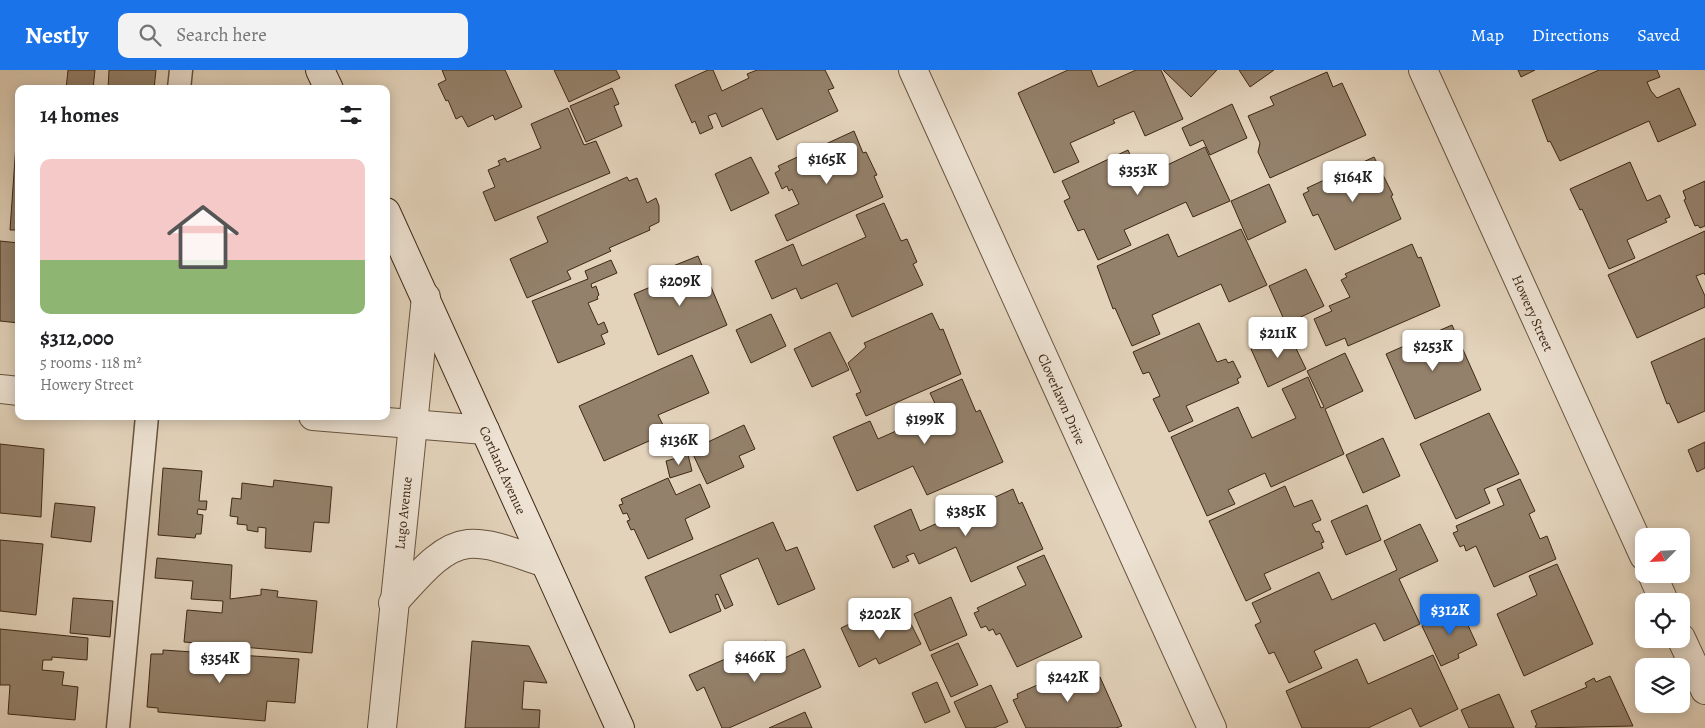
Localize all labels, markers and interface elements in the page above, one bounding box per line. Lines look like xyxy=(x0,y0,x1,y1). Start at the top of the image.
search box xyxy=(118,13,468,58)
text: Nestly xyxy=(25,19,88,51)
icon: search xyxy=(136,21,164,49)
text: Search here xyxy=(176,22,267,48)
text: Map xyxy=(1471,23,1504,47)
text: Directions xyxy=(1532,23,1609,47)
text: Saved xyxy=(1637,23,1680,47)
text: 14 homes xyxy=(40,101,119,129)
icon: filters xyxy=(337,101,365,129)
pin: $165K xyxy=(792,142,862,185)
text: $165K xyxy=(808,148,846,170)
pin: $353K xyxy=(1103,154,1173,196)
text: $353K xyxy=(1119,159,1157,181)
pin: $164K xyxy=(1318,160,1388,203)
text: $164K xyxy=(1334,166,1372,188)
icon: home xyxy=(158,192,248,282)
pin: $209K xyxy=(645,264,715,307)
text: $209K xyxy=(659,270,701,292)
street label: Howery Street xyxy=(1507,272,1558,355)
pin: $211K xyxy=(1243,316,1313,359)
text: $211K xyxy=(1259,322,1297,344)
text: $312,000 xyxy=(40,324,114,352)
pin: $253K xyxy=(1398,330,1468,372)
text: $253K xyxy=(1413,335,1453,357)
street label: Cloverlawn Drive xyxy=(1033,351,1090,448)
text: 5 rooms · 118 m² xyxy=(40,352,142,374)
text: Howery Street xyxy=(40,374,134,396)
pin: $199K xyxy=(890,402,960,445)
text: $199K xyxy=(906,408,944,430)
street label: Cortland Avenue xyxy=(475,423,531,517)
pin: $136K xyxy=(644,424,714,466)
text: $136K xyxy=(660,429,698,451)
street label: Lugo Avenue xyxy=(390,476,417,550)
pin: $385K xyxy=(931,494,1001,537)
text: $385K xyxy=(946,500,986,522)
north arrow xyxy=(1635,528,1690,582)
map controls xyxy=(1635,528,1690,713)
button: locate xyxy=(1635,593,1690,648)
pin: $312K xyxy=(1415,594,1485,636)
pin: $202K xyxy=(845,598,915,640)
text: $312K xyxy=(1431,599,1469,621)
text: $202K xyxy=(859,603,901,625)
pin: $466K xyxy=(720,640,790,683)
pin: $354K xyxy=(185,642,255,684)
text: $466K xyxy=(735,646,775,668)
text: $354K xyxy=(200,647,240,669)
button: layers xyxy=(1635,658,1690,713)
pin: $242K xyxy=(1033,660,1103,703)
text: $242K xyxy=(1048,666,1088,688)

